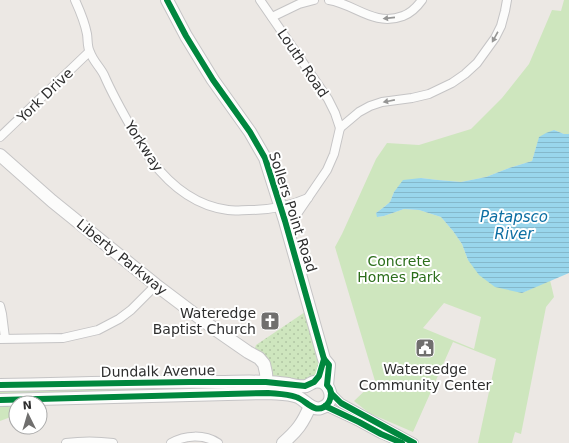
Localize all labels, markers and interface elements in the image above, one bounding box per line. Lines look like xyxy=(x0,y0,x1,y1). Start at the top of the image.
one-way arrow xyxy=(383,15,395,22)
street label: Louth Road xyxy=(274,26,332,100)
one-way arrow xyxy=(492,31,498,43)
street label: York Drive xyxy=(13,65,76,126)
one-way arrow xyxy=(383,98,395,104)
street label: Yorkway xyxy=(121,117,166,174)
street label: Sollers Point Road xyxy=(266,150,320,274)
water label: Patapsco River xyxy=(480,208,548,243)
street label: Liberty Parkway xyxy=(74,216,170,298)
park label: Concrete Homes Park xyxy=(357,253,442,285)
place label: Wateredge Baptist Church xyxy=(153,305,256,337)
church icon: Wateredge Baptist Church xyxy=(259,310,281,332)
public building icon: Watersedge Community Center xyxy=(414,337,436,359)
place label: Watersedge Community Center xyxy=(359,361,492,393)
street label: Dundalk Avenue xyxy=(101,362,215,380)
north arrow xyxy=(8,395,48,435)
text: N xyxy=(22,399,32,412)

